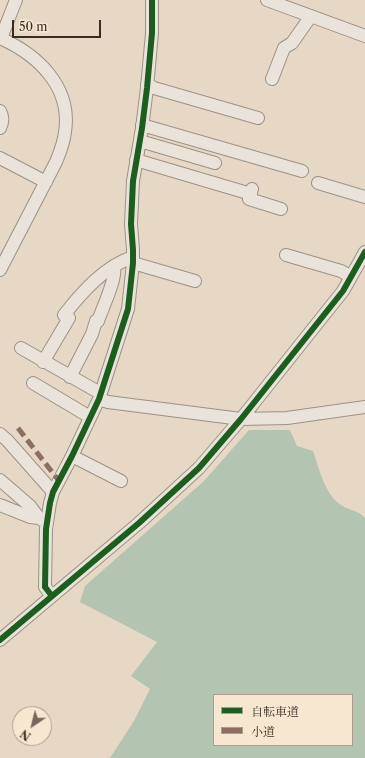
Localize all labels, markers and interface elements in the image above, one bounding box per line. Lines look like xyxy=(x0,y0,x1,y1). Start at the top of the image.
scale bar xyxy=(14,12,103,38)
text: 50 m xyxy=(19,19,48,34)
legend xyxy=(213,694,353,746)
text: 自転車道 xyxy=(251,704,299,719)
north arrow xyxy=(12,706,52,746)
text: 小道 xyxy=(251,724,275,739)
text: N xyxy=(18,727,34,743)

